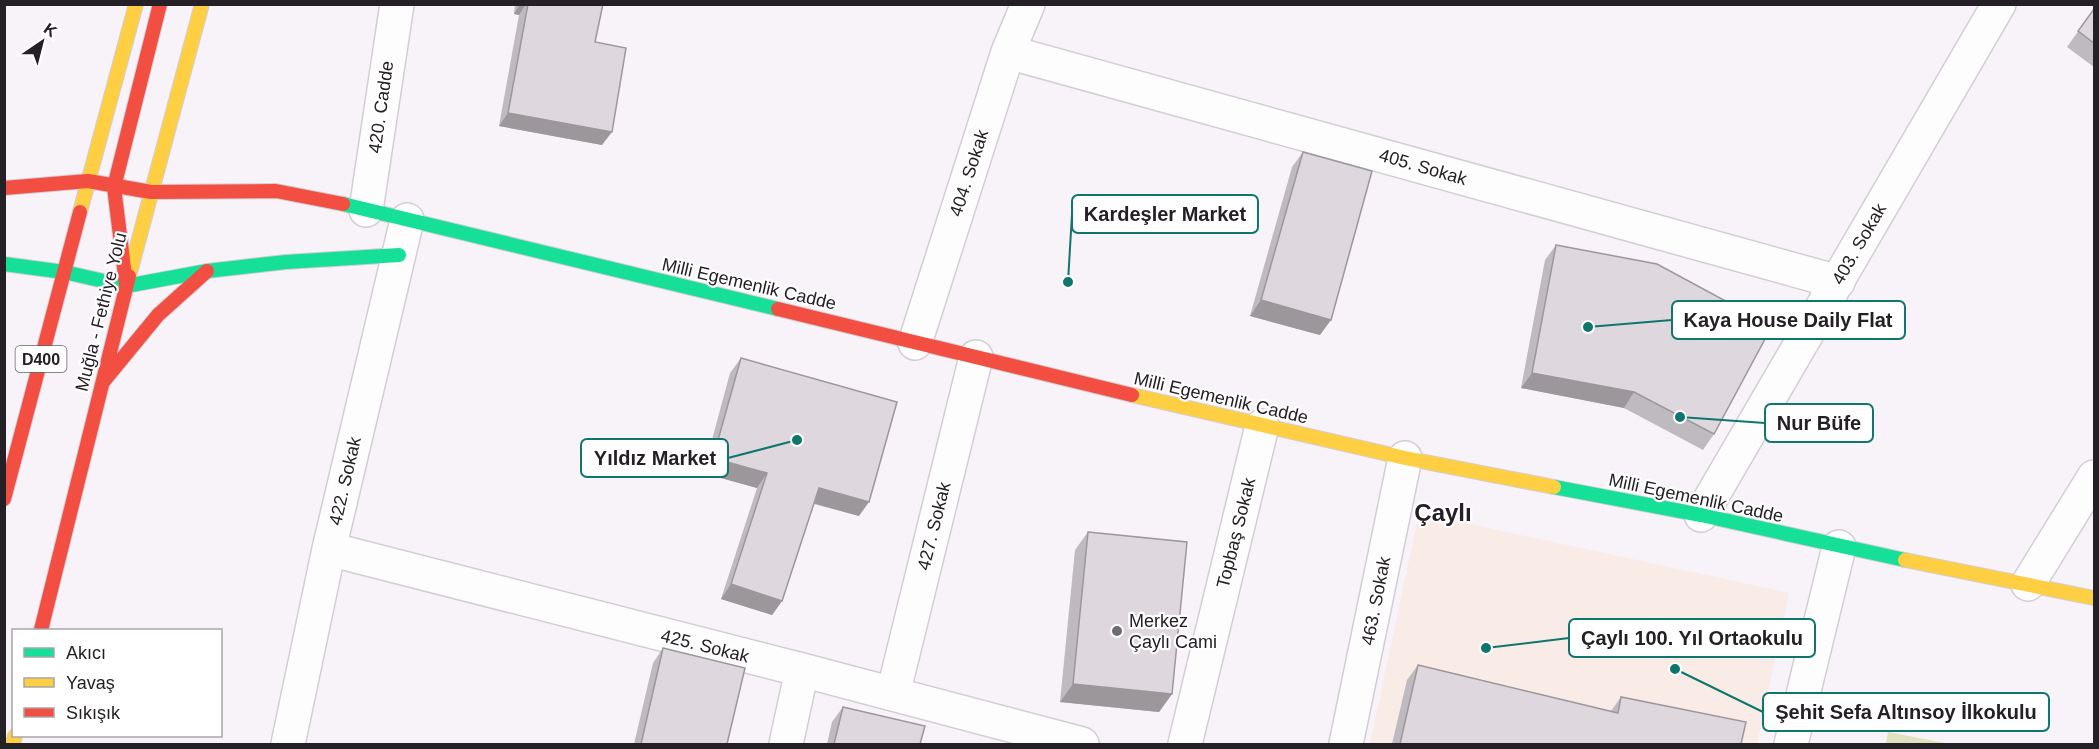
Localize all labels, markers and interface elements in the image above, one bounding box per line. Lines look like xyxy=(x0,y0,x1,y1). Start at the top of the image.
north arrow xyxy=(12,12,72,72)
text: K xyxy=(41,20,60,41)
street label: 420. Cadde xyxy=(365,60,397,154)
street label: 404. Sokak xyxy=(946,126,993,219)
street label: 405. Sokak xyxy=(1377,145,1470,189)
callout: Kardeşler Market xyxy=(1072,195,1258,233)
street label: 403. Sokak xyxy=(1828,199,1891,288)
text: Kardeşler Market xyxy=(1084,203,1246,225)
street label: Muğla - Fethiye Yolu xyxy=(72,230,130,394)
street label: Milli Egemenlik Cadde xyxy=(660,254,838,314)
callout: Kaya House Daily Flat xyxy=(1672,301,1905,339)
text: Kaya House Daily Flat xyxy=(1684,309,1893,331)
road number: D400 xyxy=(15,346,66,372)
street label: Milli Egemenlik Cadde xyxy=(1132,368,1310,428)
callout: Nur Büfe xyxy=(1765,404,1873,442)
text: Nur Büfe xyxy=(1777,412,1861,434)
street label: 422. Sokak xyxy=(325,434,365,527)
callout: Yıldız Market xyxy=(581,439,728,477)
text: Yıldız Market xyxy=(594,447,716,469)
street label: Milli Egemenlik Cadde xyxy=(1607,470,1785,526)
street label: Topbaş Sokak xyxy=(1213,475,1260,590)
street label: 427. Sokak xyxy=(913,479,955,572)
district label: Çaylı xyxy=(1414,499,1472,526)
street label: 463. Sokak xyxy=(1358,554,1395,647)
place label: Merkez Çaylı Cami xyxy=(1129,611,1217,652)
callout: Çaylı 100. Yıl Ortaokulu xyxy=(1569,619,1815,657)
marker: Merkez Çaylı Cami xyxy=(1110,624,1124,638)
street label: 425. Sokak xyxy=(659,625,752,667)
text: Çaylı 100. Yıl Ortaokulu xyxy=(1581,627,1803,649)
legend xyxy=(12,629,222,737)
text: Akıcı xyxy=(66,643,106,663)
text: Yavaş xyxy=(66,673,115,693)
callout: Şehit Sefa Altınsoy İlkokulu xyxy=(1763,693,2049,731)
text: Şehit Sefa Altınsoy İlkokulu xyxy=(1775,701,2037,723)
text: Sıkışık xyxy=(66,703,121,723)

